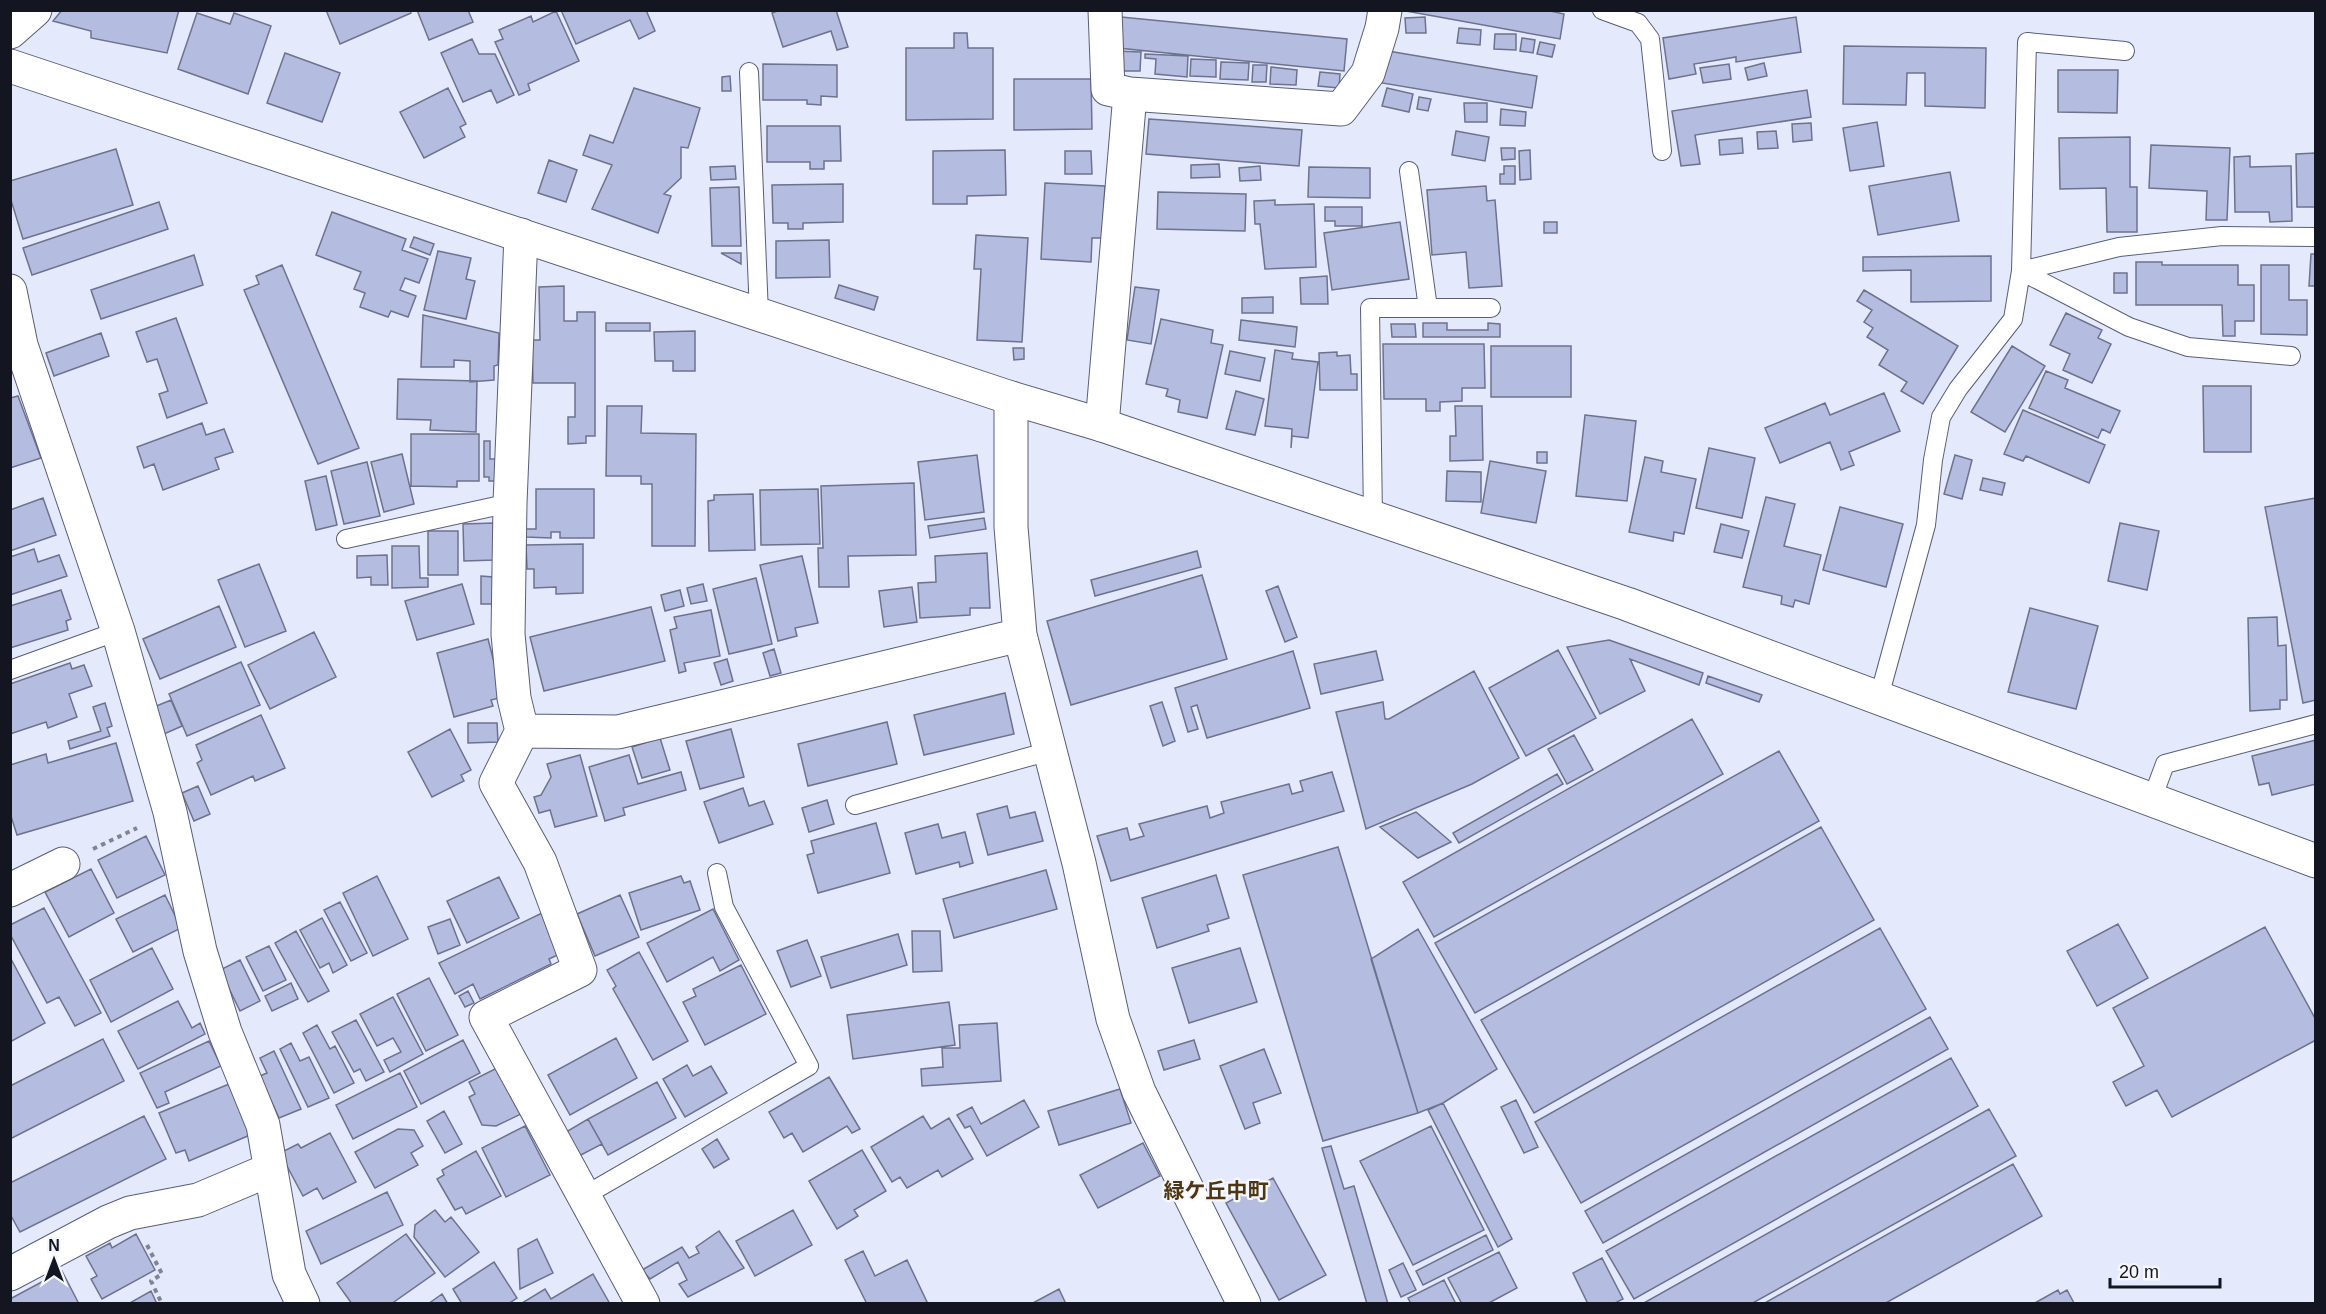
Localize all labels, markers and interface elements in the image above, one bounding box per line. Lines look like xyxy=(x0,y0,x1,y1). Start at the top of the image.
district label: 緑ケ丘中町 xyxy=(1164,1179,1269,1202)
north arrow xyxy=(24,1230,84,1290)
text: N xyxy=(48,1237,60,1254)
scale bar xyxy=(2110,1251,2220,1289)
text: 20 m xyxy=(2119,1262,2159,1282)

